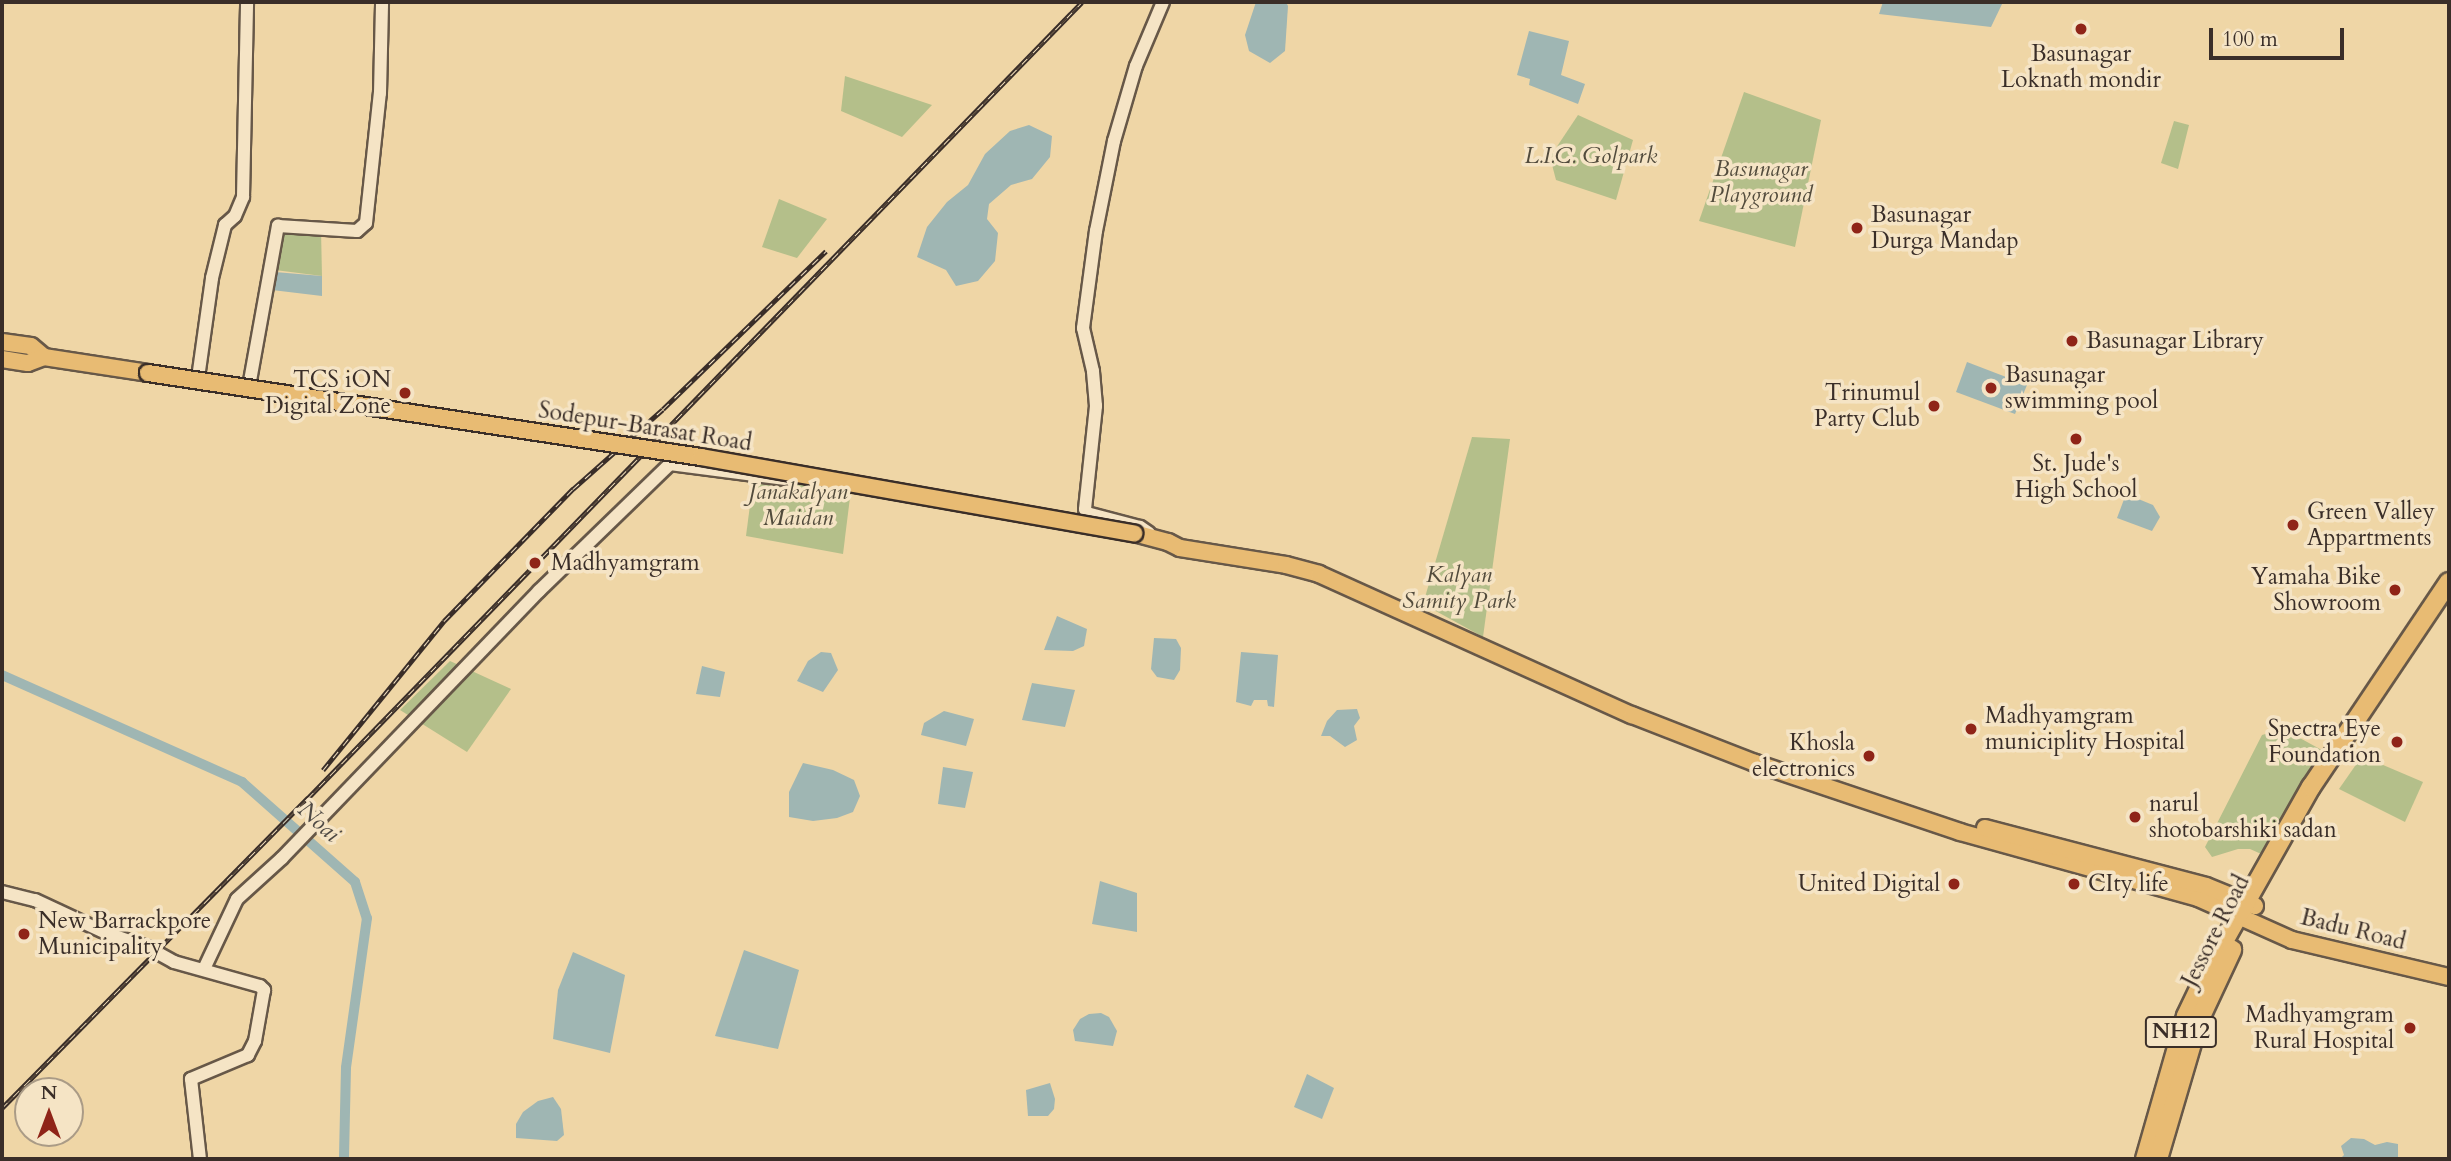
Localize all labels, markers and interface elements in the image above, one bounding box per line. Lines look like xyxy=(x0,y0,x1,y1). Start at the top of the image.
scale bar xyxy=(2213,14,2348,58)
marker: Basunagar Loknath mondir xyxy=(2073,21,2089,37)
text: 100 m xyxy=(2222,25,2278,54)
place label: Basunagar Loknath mondir xyxy=(2001,40,2161,94)
park label: L.I.C. Golpark xyxy=(1525,142,1657,170)
park label: Basunagar Playground xyxy=(1710,155,1812,209)
place label: Basunagar Durga Mandap xyxy=(1871,201,2019,255)
marker: Basunagar Durga Mandap xyxy=(1849,220,1865,236)
place label: Basunagar Library xyxy=(2086,327,2264,355)
marker: Basunagar Library xyxy=(2064,333,2080,349)
place label: Basunagar swimming pool xyxy=(2005,361,2158,415)
place label: TCS iON Digital Zone xyxy=(265,366,391,420)
place label: Trinumul Party Club xyxy=(1814,379,1920,433)
marker: Basunagar swimming pool xyxy=(1983,380,1999,396)
marker: TCS iON Digital Zone xyxy=(397,385,413,401)
street label: Sodepur-Barasat Road xyxy=(536,397,754,457)
marker: Trinumul Party Club xyxy=(1926,398,1942,414)
marker: St. Jude's High School xyxy=(2068,431,2084,447)
place label: St. Jude's High School xyxy=(2015,450,2137,504)
park label: Janakalyan Maidan xyxy=(748,478,848,532)
place label: Green Valley Appartments xyxy=(2307,498,2435,552)
marker: Green Valley Appartments xyxy=(2285,517,2301,533)
place label: Madhyamgram xyxy=(551,549,700,577)
marker: Madhyamgram xyxy=(525,553,545,573)
park label: Kalyan Samity Park xyxy=(1402,561,1516,615)
place label: Yamaha Bike Showroom xyxy=(2251,563,2381,617)
marker: Yamaha Bike Showroom xyxy=(2387,582,2403,598)
place label: Madhyamgram municiplity Hospital xyxy=(1985,702,2185,756)
place label: Spectra Eye Foundation xyxy=(2268,715,2381,769)
marker: Madhyamgram municiplity Hospital xyxy=(1963,721,1979,737)
place label: Khosla electronics xyxy=(1752,729,1855,783)
marker: Spectra Eye Foundation xyxy=(2387,732,2407,752)
marker: Khosla electronics xyxy=(1861,748,1877,764)
place label: narul shotobarshiki sadan xyxy=(2149,790,2337,844)
water label: Noai xyxy=(292,796,346,848)
marker: narul shotobarshiki sadan xyxy=(2127,809,2143,825)
place label: United Digital xyxy=(1798,870,1940,898)
place label: CIty life xyxy=(2088,870,2169,898)
street label: Jessore Road xyxy=(2176,871,2256,991)
marker: United Digital xyxy=(1946,876,1962,892)
marker: CIty life xyxy=(2066,876,2082,892)
street label: Badu Road xyxy=(2298,904,2408,956)
place label: New Barrackpore Municipality xyxy=(38,907,211,961)
marker: New Barrackpore Municipality xyxy=(16,926,32,942)
place label: Madhyamgram Rural Hospital xyxy=(2245,1001,2394,1055)
road number: NH12 xyxy=(2144,1014,2218,1050)
marker: Madhyamgram Rural Hospital xyxy=(2400,1018,2420,1038)
north arrow xyxy=(14,1077,84,1147)
text: N xyxy=(41,1080,57,1106)

